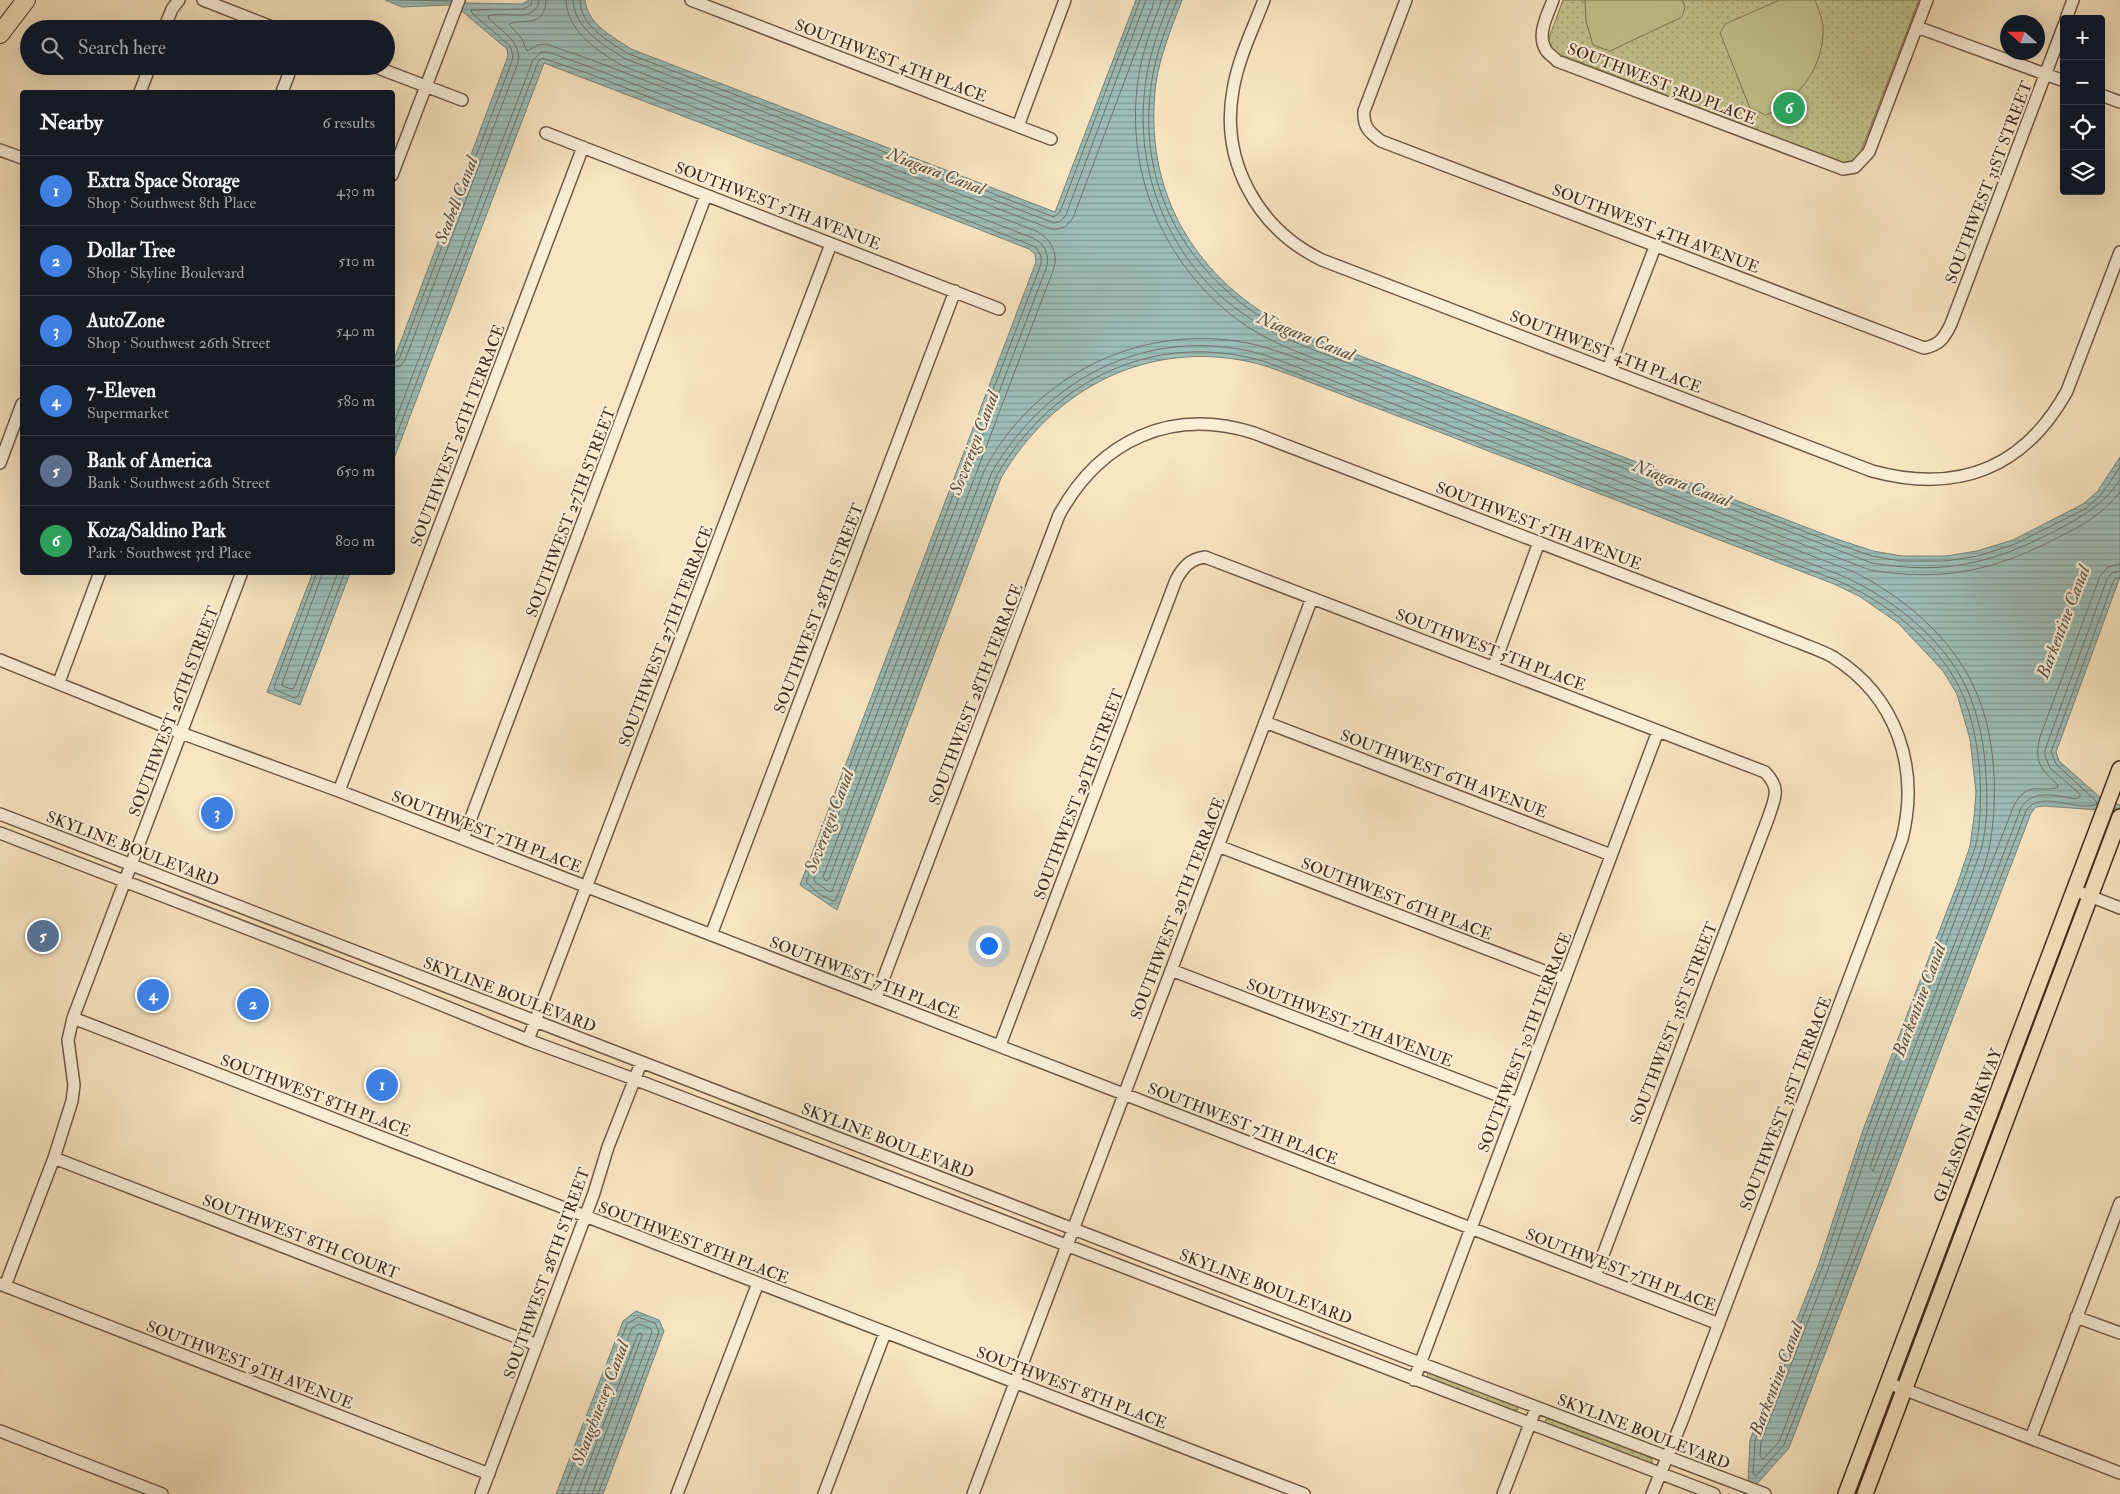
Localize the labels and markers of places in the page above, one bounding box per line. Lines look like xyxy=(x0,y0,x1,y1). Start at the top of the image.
pin: 6 xyxy=(1773,89,1805,127)
pin: 3 xyxy=(201,794,233,832)
pin: 5 xyxy=(27,917,59,955)
pin: 4 xyxy=(137,976,169,1014)
pin: 2 xyxy=(237,985,269,1023)
pin: 1 xyxy=(366,1066,398,1104)

